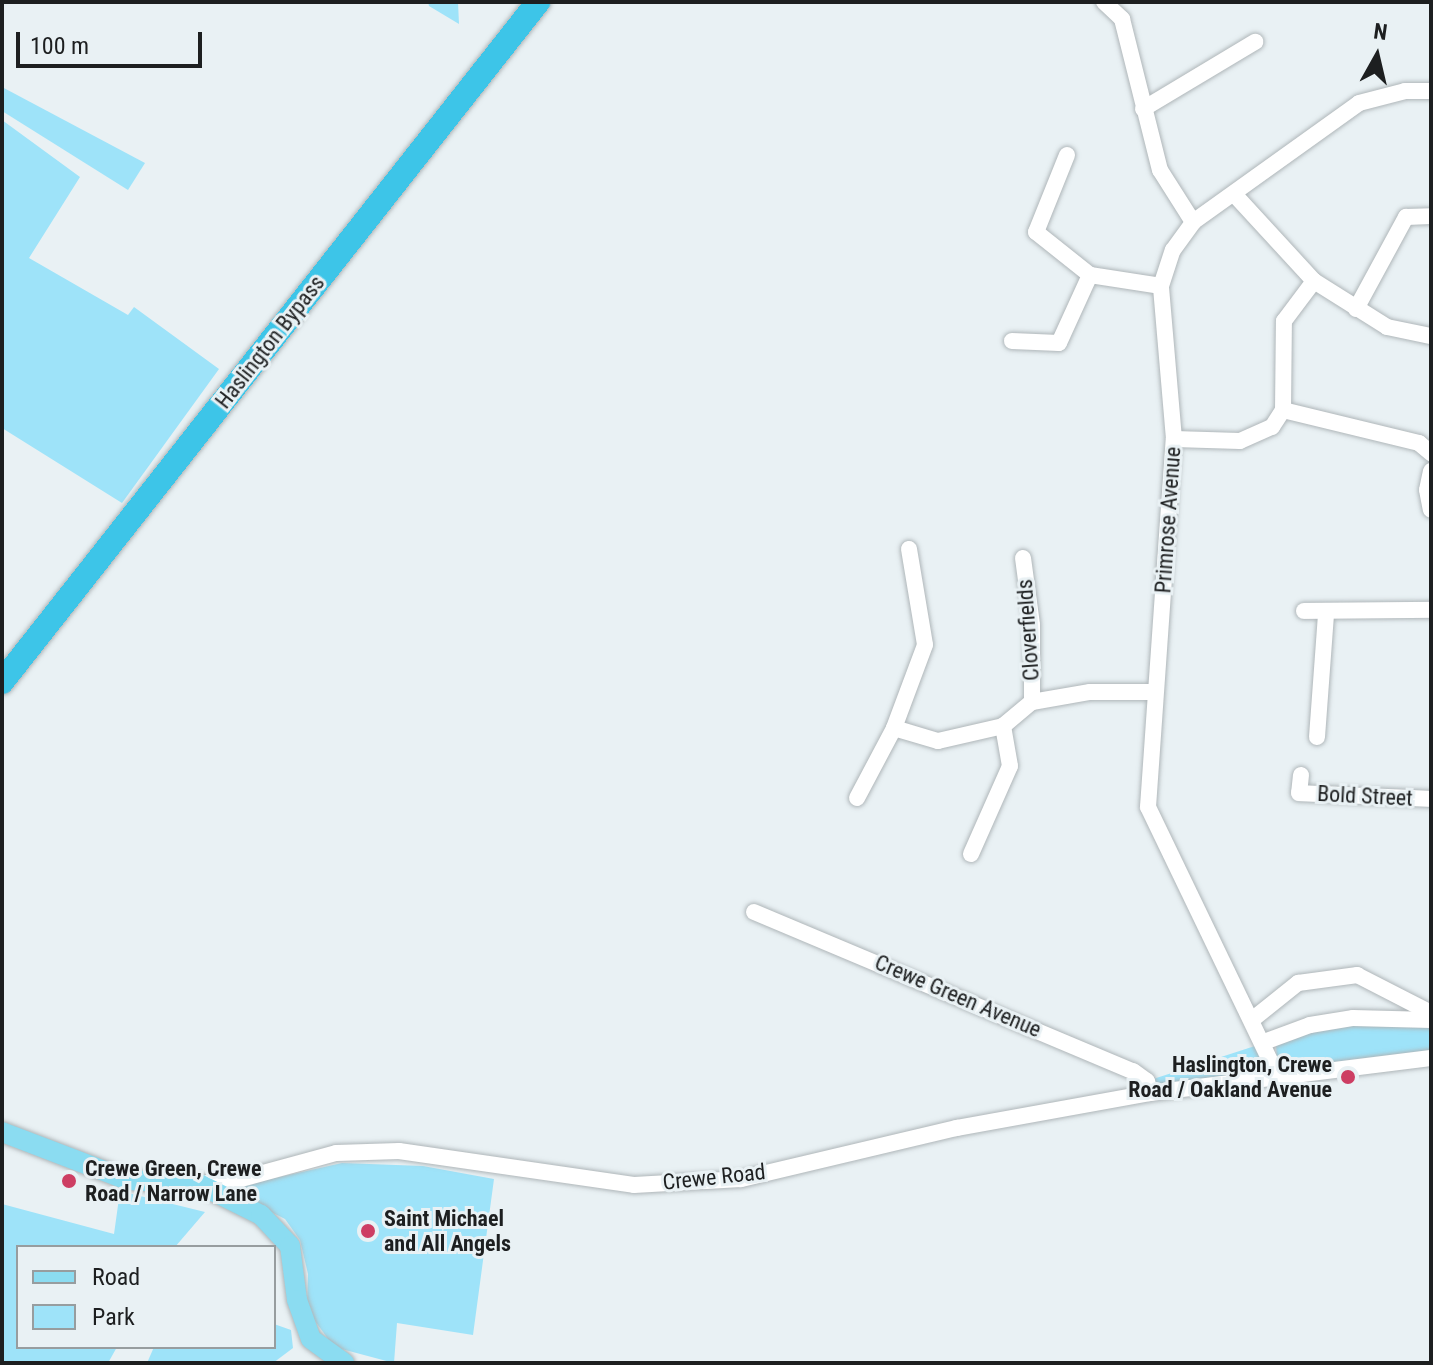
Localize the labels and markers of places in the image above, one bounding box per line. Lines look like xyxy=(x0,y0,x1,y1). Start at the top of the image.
place label: Haslington, Crewe Road / Oakland Avenue xyxy=(1128,1051,1332,1102)
marker: Haslington, Crewe Road / Oakland Avenue xyxy=(1339,1068,1357,1086)
place label: Crewe Green, Crewe Road / Narrow Lane xyxy=(85,1155,262,1206)
marker: Crewe Green, Crewe Road / Narrow Lane xyxy=(60,1172,78,1190)
place label: Saint Michael and All Angels xyxy=(384,1205,511,1256)
marker: Saint Michael and All Angels xyxy=(359,1222,377,1240)

